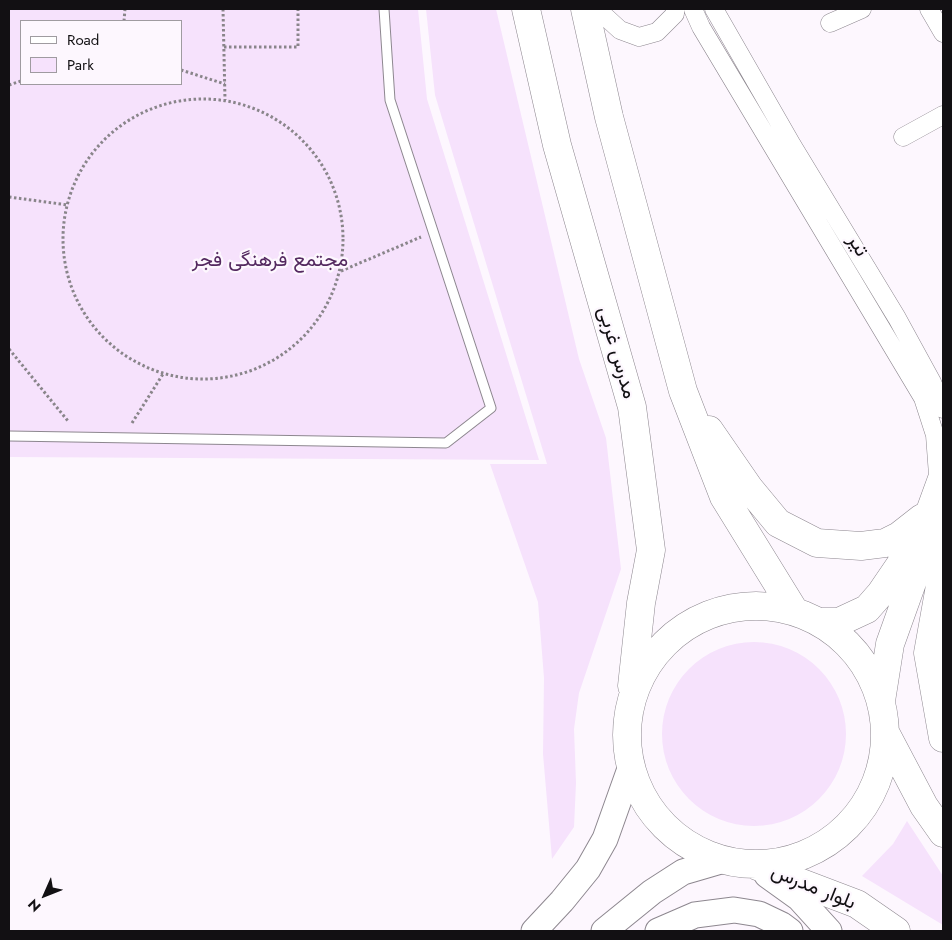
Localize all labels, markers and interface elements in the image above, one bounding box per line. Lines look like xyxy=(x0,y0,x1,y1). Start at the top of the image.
legend xyxy=(20,20,182,85)
text: Road xyxy=(67,29,99,51)
text: Park xyxy=(67,54,94,76)
street label: تیر xyxy=(841,230,873,262)
park label: مجتمع فرهنگی فجر xyxy=(192,249,348,273)
street label: مدرس غربی xyxy=(591,304,641,402)
street label: بلوار مدرس xyxy=(767,860,859,916)
north arrow xyxy=(20,870,70,920)
text: N xyxy=(23,894,45,916)

